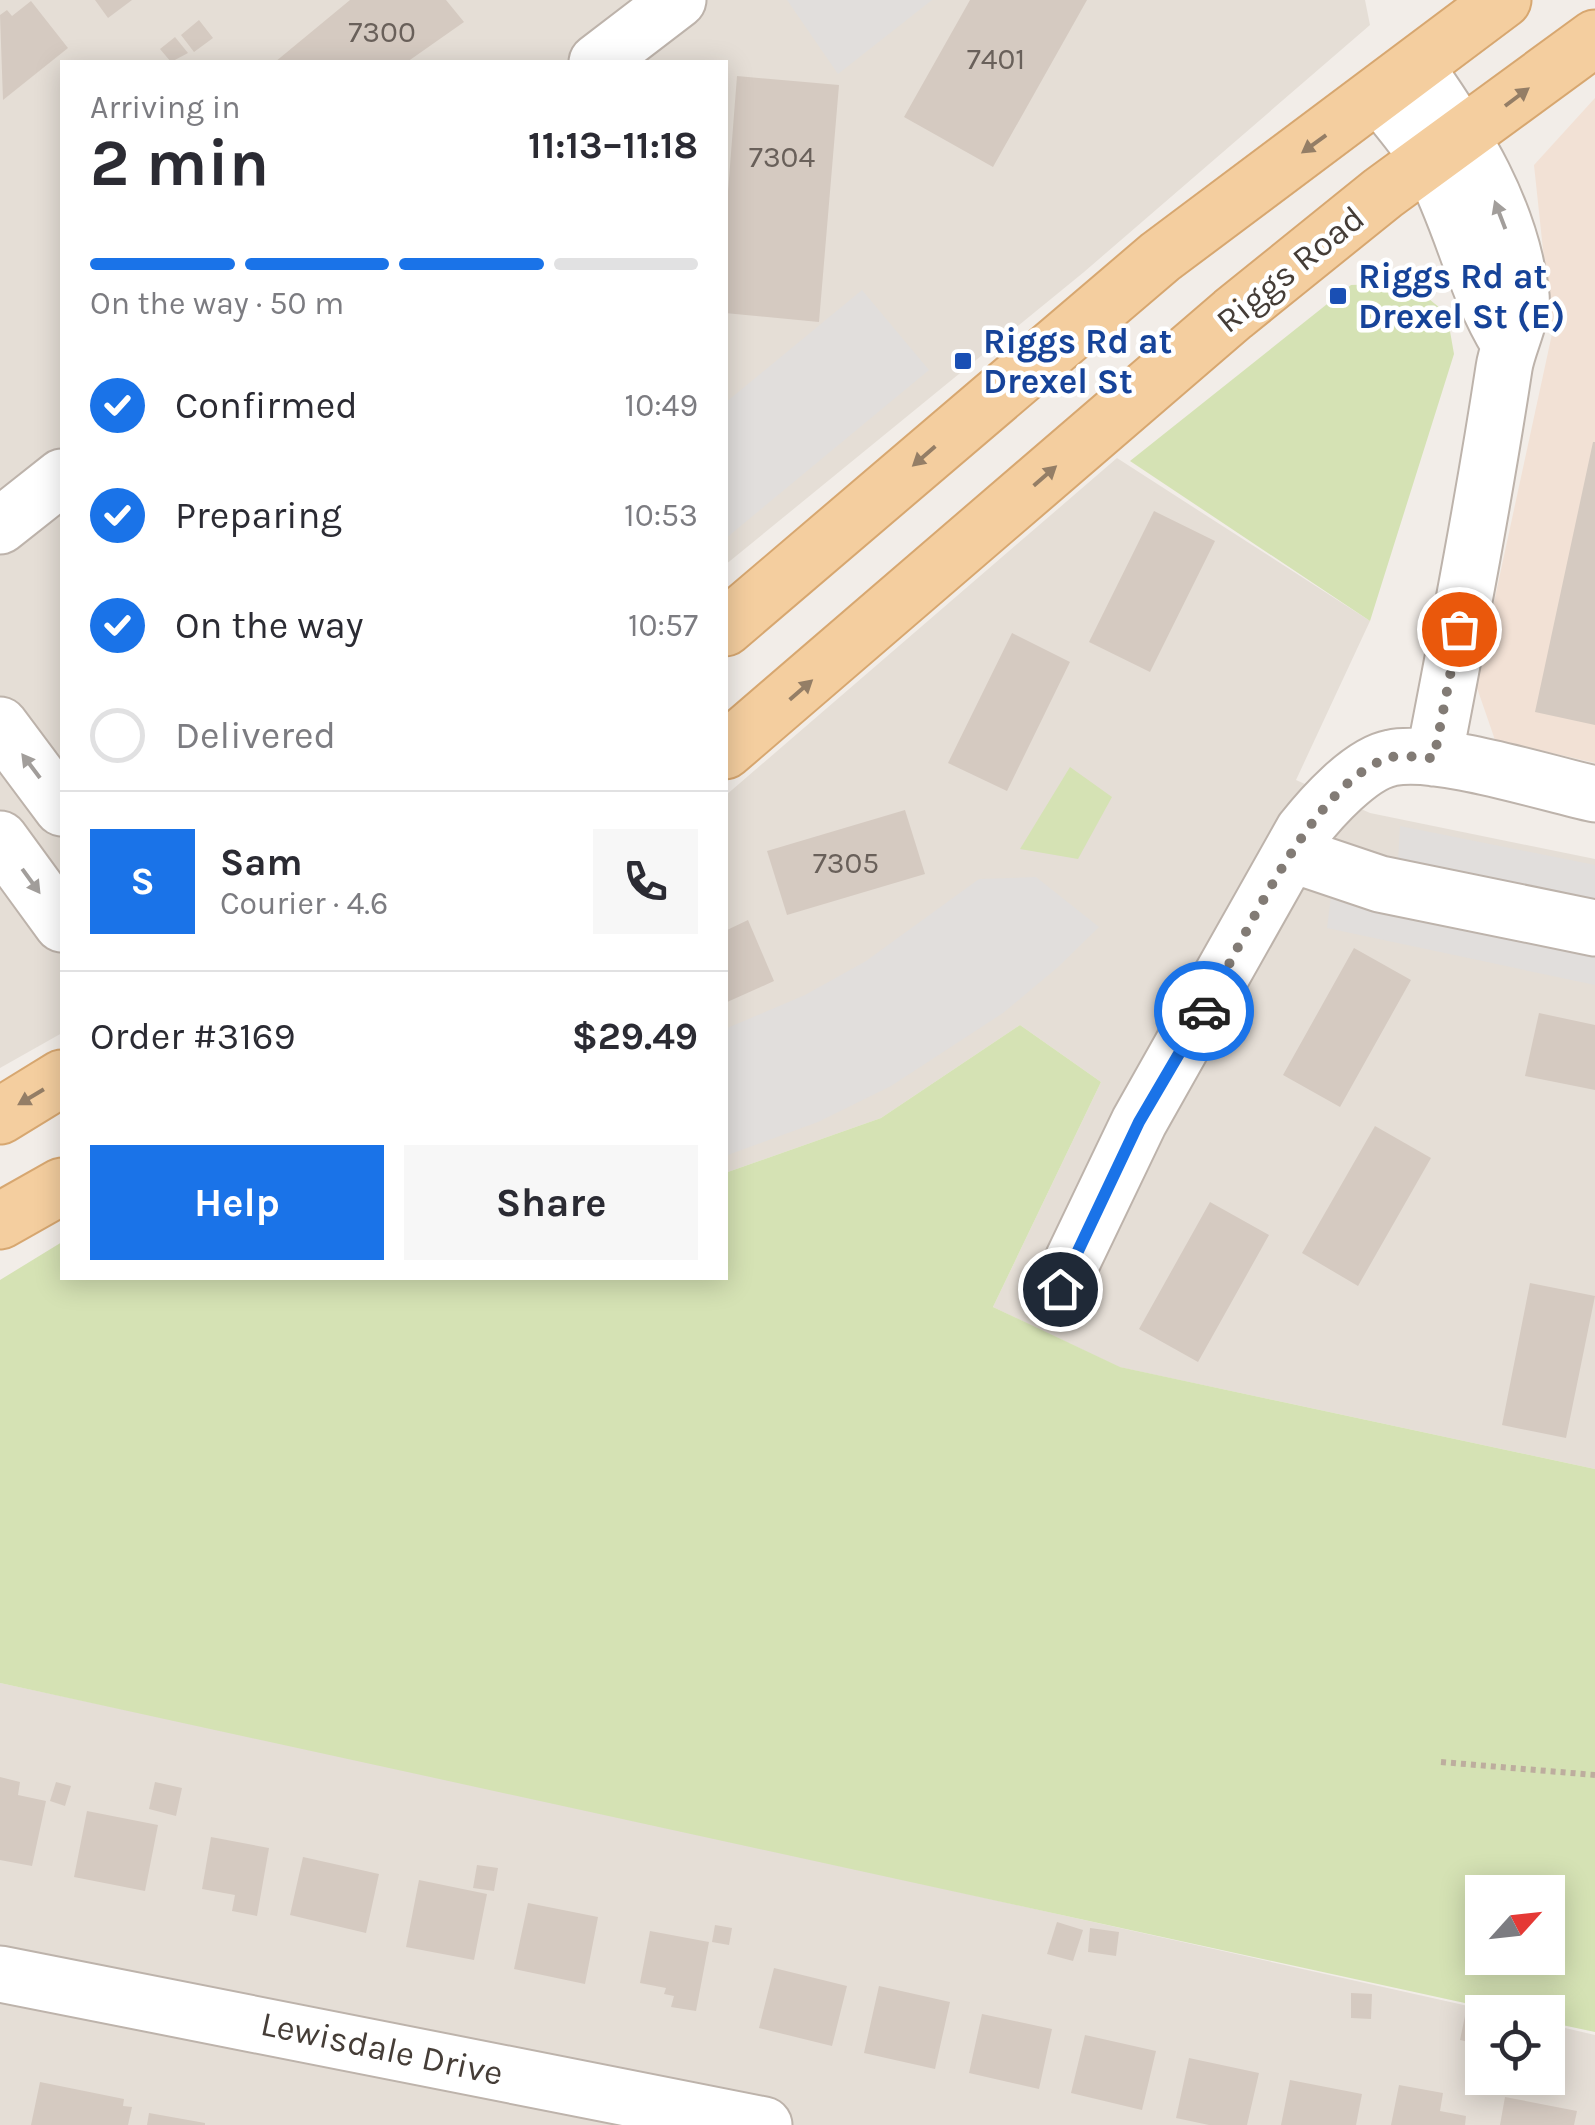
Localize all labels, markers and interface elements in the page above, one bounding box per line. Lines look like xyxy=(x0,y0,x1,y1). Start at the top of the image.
house number: 7300 xyxy=(348,14,416,50)
house number: 7401 xyxy=(967,41,1025,77)
one-way arrow xyxy=(1504,88,1530,108)
text: Arriving in xyxy=(90,89,241,126)
text: 11:13–11:18 xyxy=(528,123,698,168)
text: 2 min xyxy=(90,125,269,201)
one-way arrow xyxy=(1301,133,1328,153)
house number: 7304 xyxy=(749,139,815,175)
street label: Riggs Road xyxy=(1208,197,1373,342)
one-way arrow xyxy=(1492,200,1507,230)
place label: Riggs Rd at Drexel St (E) xyxy=(1358,256,1565,337)
text: On the way · 50 m xyxy=(90,285,344,322)
marker: Riggs Rd at Drexel St (E) xyxy=(1327,285,1349,307)
place label: Riggs Rd at Drexel St xyxy=(983,321,1172,402)
marker: Riggs Rd at Drexel St xyxy=(952,350,974,372)
icon: check xyxy=(90,378,145,433)
text: Confirmed xyxy=(175,383,358,428)
text: 10:49 xyxy=(625,387,698,424)
one-way arrow xyxy=(912,444,937,466)
one-way arrow xyxy=(1033,465,1058,487)
icon: check xyxy=(90,488,145,543)
text: Preparing xyxy=(175,493,342,538)
text: 10:53 xyxy=(624,497,698,534)
pin xyxy=(1417,587,1502,672)
icon: check xyxy=(90,598,145,653)
icon: bag xyxy=(1432,602,1487,657)
text: On the way xyxy=(175,603,363,648)
text: 10:57 xyxy=(628,607,698,644)
one-way arrow xyxy=(788,679,813,701)
text: Delivered xyxy=(175,713,336,758)
one-way arrow xyxy=(22,753,42,779)
button: phone xyxy=(593,829,698,934)
text: Sam xyxy=(220,840,303,885)
house number: 7305 xyxy=(813,845,879,881)
text: S xyxy=(130,859,155,904)
one-way arrow xyxy=(21,868,41,895)
text: Courier · 4.6 xyxy=(220,885,388,922)
courier xyxy=(1154,961,1254,1061)
icon: car xyxy=(1177,984,1232,1039)
text: Order #3169 xyxy=(90,1014,296,1059)
text: $29.49 xyxy=(572,1014,698,1059)
one-way arrow xyxy=(17,1088,45,1105)
button: Help xyxy=(90,1145,384,1260)
button: Share xyxy=(404,1145,698,1260)
pin xyxy=(1018,1247,1103,1332)
icon: home xyxy=(1033,1262,1088,1317)
north arrow xyxy=(1465,1875,1565,1975)
map controls xyxy=(1465,1875,1565,2095)
button: locate xyxy=(1465,1995,1565,2095)
street label: Lewisdale Drive xyxy=(257,2003,507,2094)

